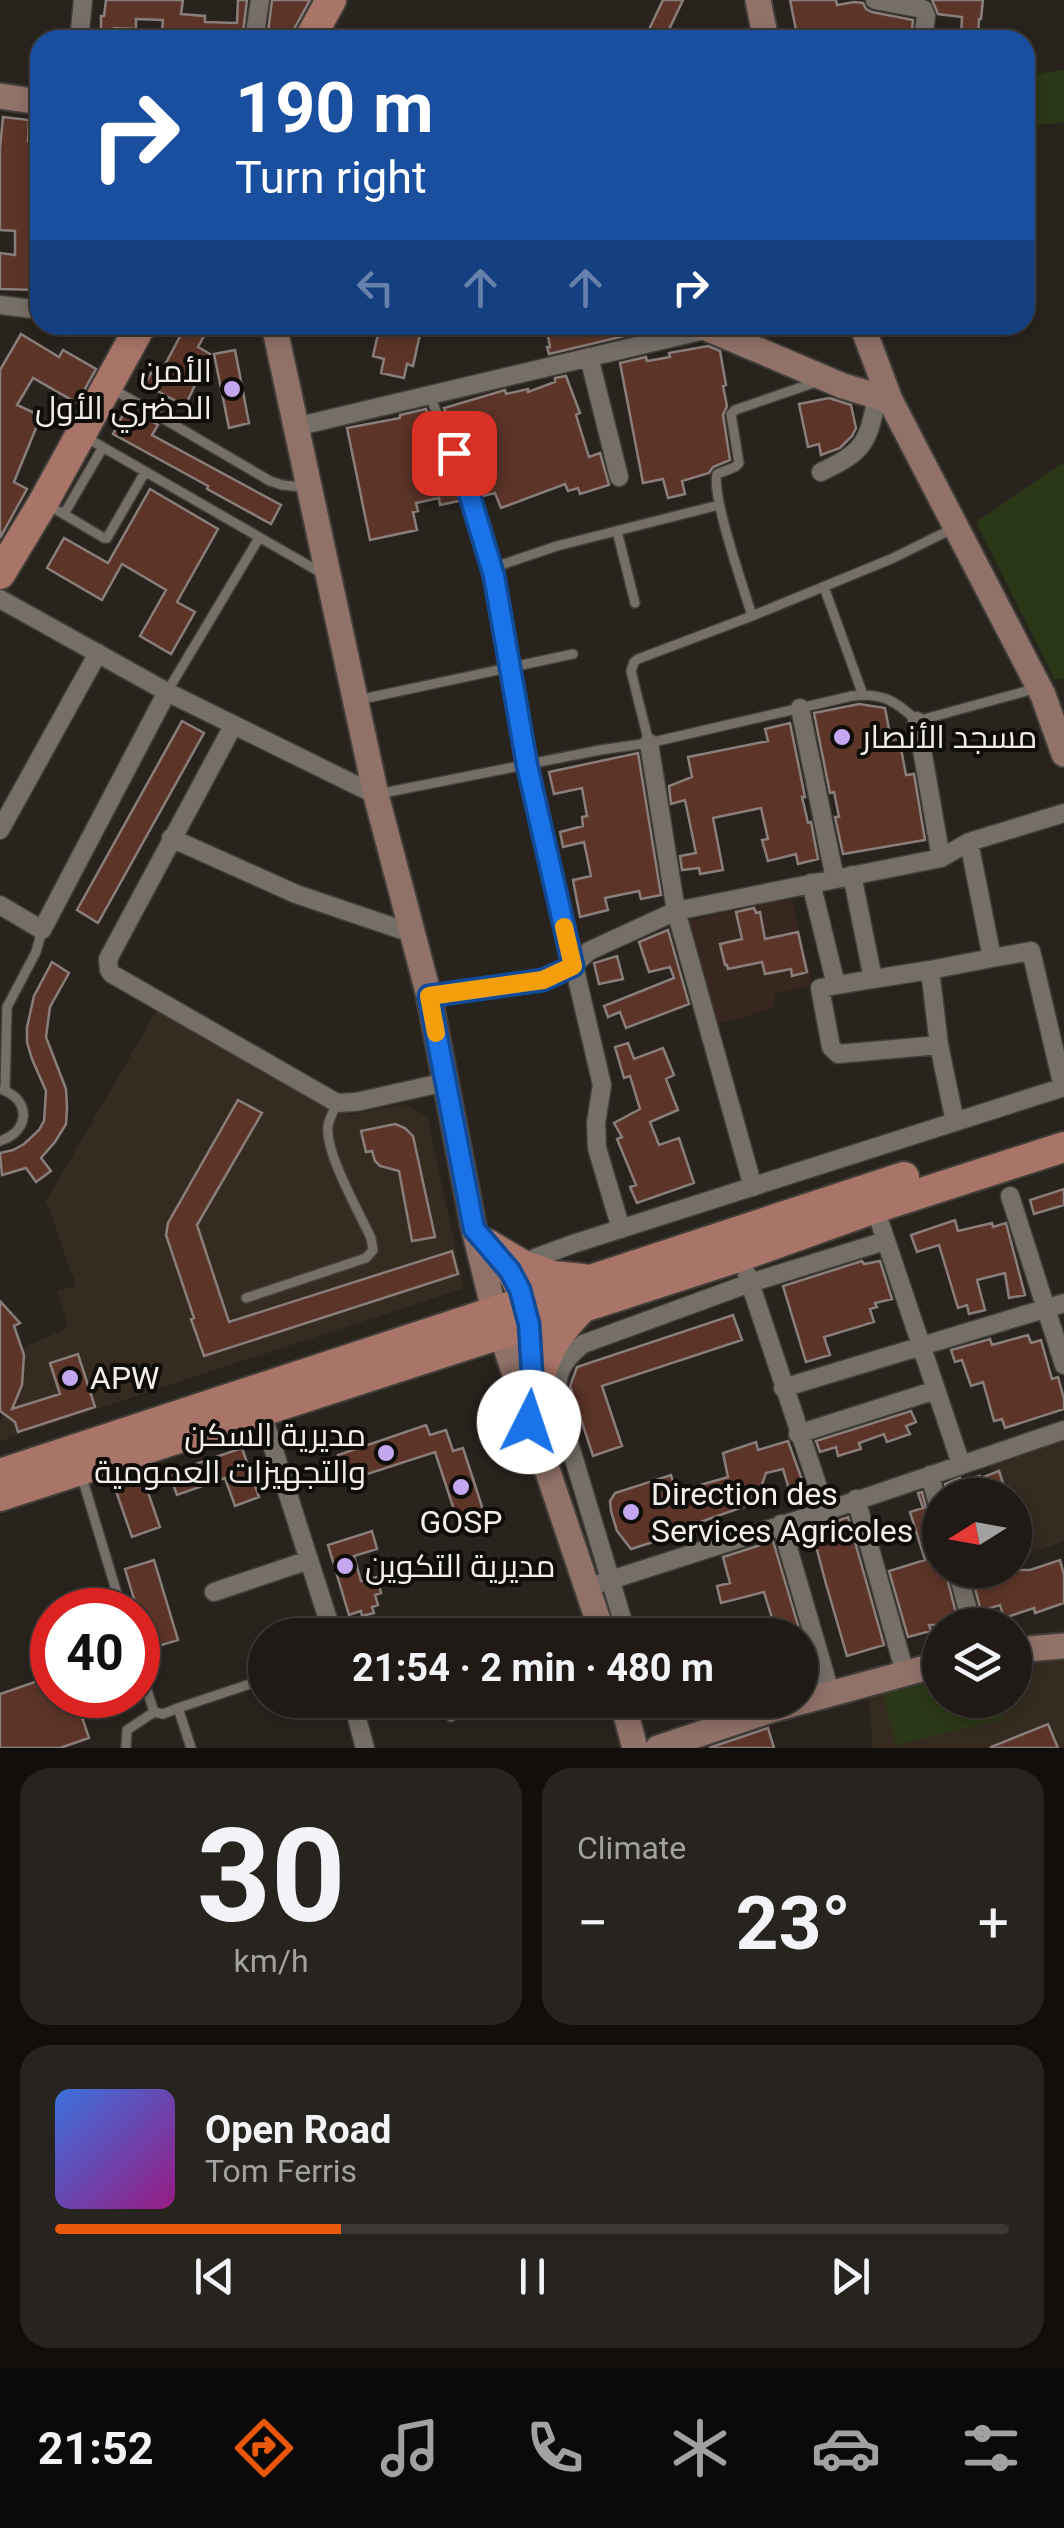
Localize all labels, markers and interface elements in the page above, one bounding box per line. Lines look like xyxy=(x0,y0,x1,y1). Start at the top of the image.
text: 190 m xyxy=(235,67,434,149)
icon: right xyxy=(70,70,200,200)
text: Turn right xyxy=(235,151,427,204)
icon: left xyxy=(348,260,403,315)
icon: ahead xyxy=(453,260,508,315)
icon: ahead xyxy=(558,260,613,315)
icon: right xyxy=(663,260,718,315)
place label: الأمن الحضري الأول xyxy=(35,352,212,433)
marker: الأمن الحضري الأول xyxy=(221,378,243,400)
pin xyxy=(412,411,497,496)
icon: arrive xyxy=(427,426,482,481)
place label: مسجد الأنصار xyxy=(860,718,1037,756)
marker: مسجد الأنصار xyxy=(831,726,853,748)
place label: APW xyxy=(90,1359,159,1397)
marker: APW xyxy=(59,1367,81,1389)
position arrow xyxy=(477,1370,581,1474)
place label: مديرية السكن والتجهيزات العمومية xyxy=(94,1416,366,1491)
marker: مديرية السكن والتجهيزات العمومية xyxy=(375,1442,397,1464)
place label: Direction des Services Agricoles xyxy=(651,1475,913,1550)
marker: GOSP xyxy=(450,1476,472,1498)
north arrow xyxy=(922,1478,1032,1588)
map controls xyxy=(922,1478,1032,1718)
marker: Direction des Services Agricoles xyxy=(620,1501,642,1523)
place label: GOSP xyxy=(420,1503,503,1541)
place label: مديرية التكوين xyxy=(365,1547,556,1585)
marker: مديرية التكوين xyxy=(334,1555,356,1577)
speed limit sign: 40 xyxy=(30,1588,160,1718)
button: layers xyxy=(922,1608,1032,1718)
text: 21:54 · 2 min · 480 m xyxy=(352,1646,714,1690)
text: 30 xyxy=(196,1800,346,1953)
text: Climate xyxy=(577,1829,686,1867)
text: 23° xyxy=(735,1879,851,1967)
text: − xyxy=(577,1891,608,1955)
text: + xyxy=(978,1891,1009,1955)
text: km/h xyxy=(233,1942,309,1980)
text: Open Road xyxy=(205,2108,391,2152)
text: Tom Ferris xyxy=(205,2152,357,2190)
icon: previous xyxy=(187,2249,242,2304)
icon: pause xyxy=(505,2249,560,2304)
icon: next xyxy=(823,2249,878,2304)
icon: directions xyxy=(229,2413,299,2483)
icon: music xyxy=(375,2413,445,2483)
icon: phone xyxy=(520,2413,590,2483)
icon: climate xyxy=(665,2413,735,2483)
icon: car xyxy=(811,2413,881,2483)
icon: filters xyxy=(956,2413,1026,2483)
text: 21:52 xyxy=(38,2422,154,2475)

